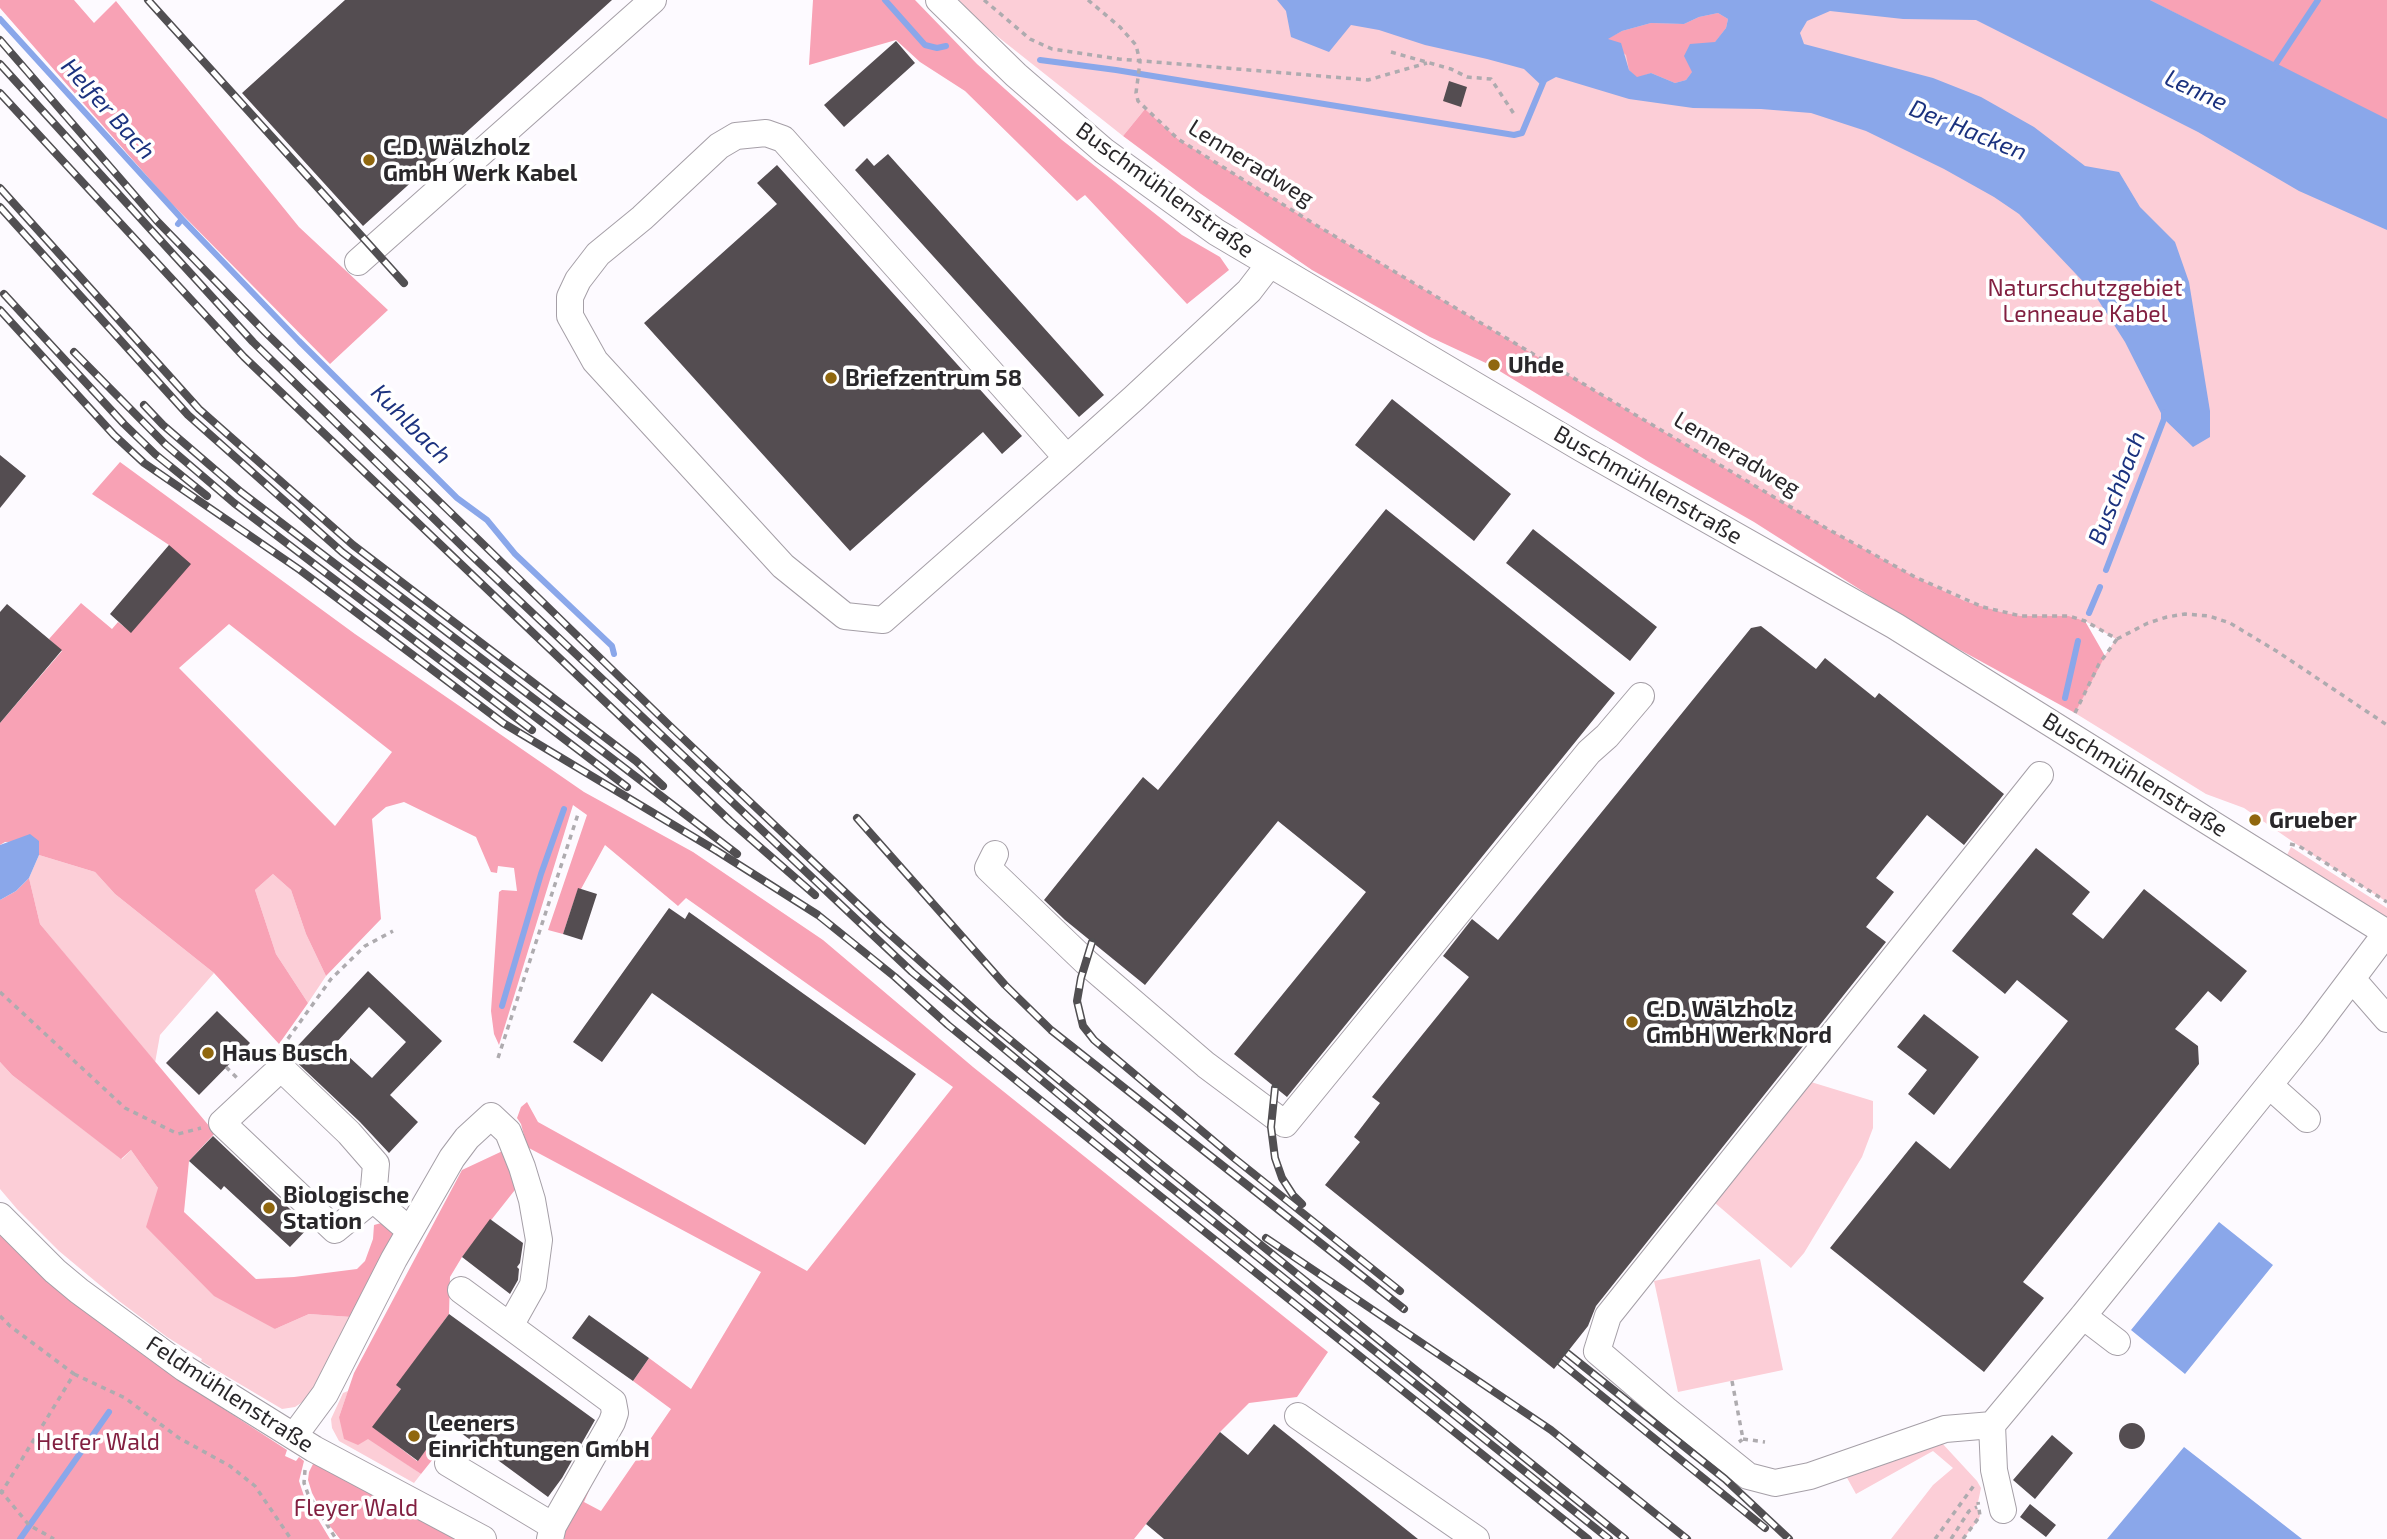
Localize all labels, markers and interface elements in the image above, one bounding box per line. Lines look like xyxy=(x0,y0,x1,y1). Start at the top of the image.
water label: Helfer Bach xyxy=(55,52,161,166)
water label: Lenne xyxy=(2160,63,2232,117)
water label: Der Hacken xyxy=(1905,93,2031,167)
street label: Lenneradweg xyxy=(1183,114,1319,212)
street label: Buschmühlenstraße xyxy=(1071,116,1259,264)
place label: C.D. Wälzholz GmbH Werk Kabel xyxy=(383,133,577,187)
marker: C.D. Wälzholz GmbH Werk Kabel xyxy=(361,152,377,168)
park label: Naturschutzgebiet Lenneaue Kabel xyxy=(1988,274,2182,328)
place label: Uhde xyxy=(1508,351,1564,379)
marker: Uhde xyxy=(1486,357,1502,373)
place label: Briefzentrum 58 xyxy=(845,364,1022,392)
marker: Briefzentrum 58 xyxy=(823,370,839,386)
water label: Kuhlbach xyxy=(365,378,457,470)
street label: Lenneradweg xyxy=(1669,406,1805,502)
street label: Buschmühlenstraße xyxy=(1549,420,1747,550)
water label: Buschbach xyxy=(2082,427,2152,549)
street label: Buschmühlenstraße xyxy=(2037,707,2233,843)
place label: Grueber xyxy=(2269,806,2357,834)
marker: Grueber xyxy=(2247,812,2263,828)
place label: C.D. Wälzholz GmbH Werk Nord xyxy=(1646,995,1832,1049)
marker: C.D. Wälzholz GmbH Werk Nord xyxy=(1624,1014,1640,1030)
place label: Haus Busch xyxy=(222,1039,348,1067)
marker: Haus Busch xyxy=(200,1045,216,1061)
place label: Biologische Station xyxy=(283,1181,409,1235)
marker: Biologische Station xyxy=(261,1200,277,1216)
street label: Feldmühlenstraße xyxy=(141,1330,319,1458)
place label: Leeners Einrichtungen GmbH xyxy=(428,1409,650,1463)
park label: Helfer Wald xyxy=(36,1428,160,1456)
marker: Leeners Einrichtungen GmbH xyxy=(406,1428,422,1444)
park label: Fleyer Wald xyxy=(294,1494,418,1522)

